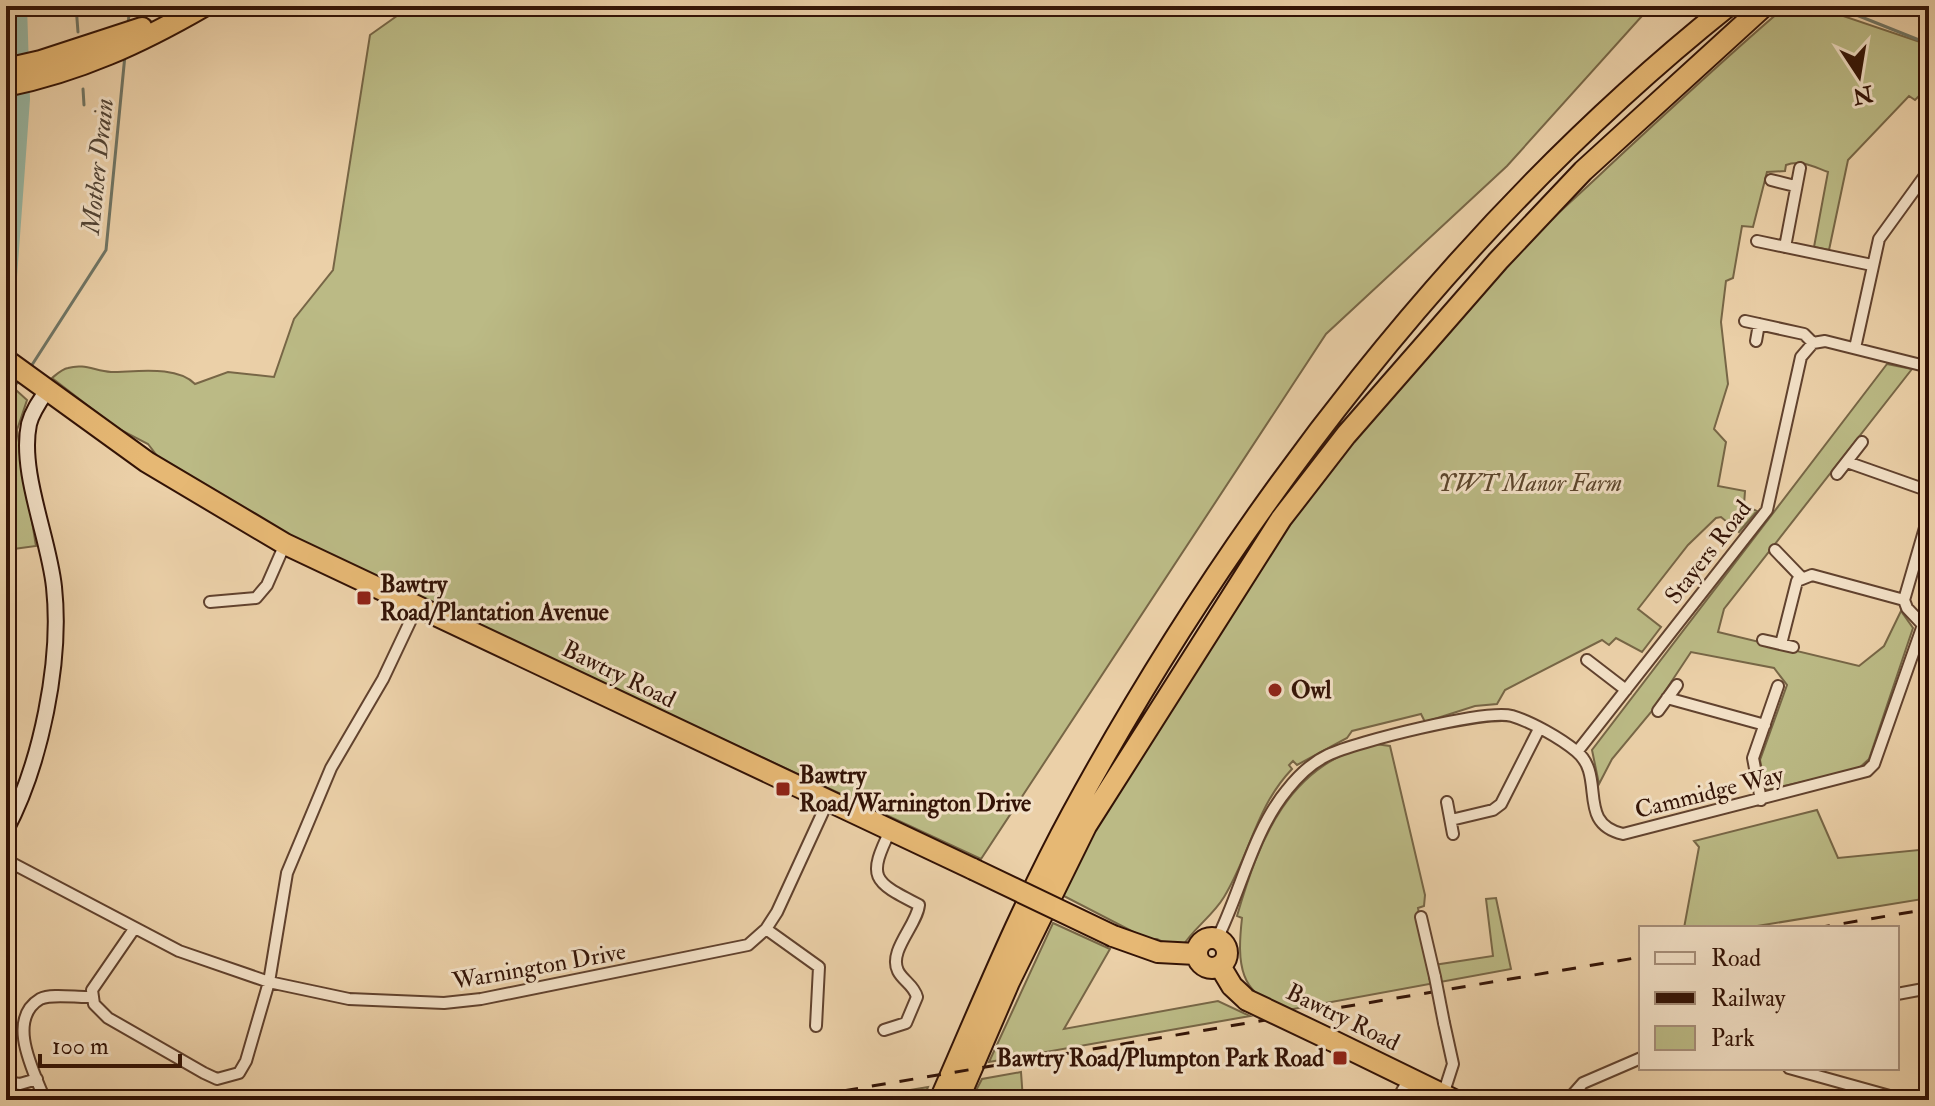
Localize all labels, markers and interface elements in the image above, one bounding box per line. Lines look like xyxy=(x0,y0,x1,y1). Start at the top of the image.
north arrow xyxy=(1819,36,1899,116)
text: N xyxy=(1850,79,1876,110)
water label: Mother Drain xyxy=(75,97,121,237)
park label: YWT Manor Farm xyxy=(1438,468,1622,499)
street label: Stayers Road xyxy=(1658,494,1759,611)
place label: Bawtry Road/Plantation Avenue xyxy=(380,569,609,628)
marker: Bawtry Road/Plantation Avenue xyxy=(355,589,373,607)
street label: Bawtry Road xyxy=(557,634,681,715)
place label: Owl xyxy=(1291,675,1332,706)
marker: Owl xyxy=(1266,681,1284,699)
street label: Cammidge Way xyxy=(1632,759,1787,826)
place label: Bawtry Road/Warnington Drive xyxy=(799,760,1031,819)
marker: Bawtry Road/Warnington Drive xyxy=(774,780,792,798)
legend xyxy=(1639,926,1899,1070)
street label: Warnington Drive xyxy=(449,936,628,997)
text: Road xyxy=(1711,943,1761,974)
street label: Bawtry Road xyxy=(1281,977,1405,1058)
text: Railway xyxy=(1711,983,1786,1014)
scale bar xyxy=(40,1018,180,1068)
text: Park xyxy=(1711,1023,1755,1054)
text: 100 m xyxy=(52,1031,109,1062)
place label: Bawtry Road/Plumpton Park Road xyxy=(996,1043,1324,1074)
marker: Bawtry Road/Plumpton Park Road xyxy=(1331,1049,1349,1067)

